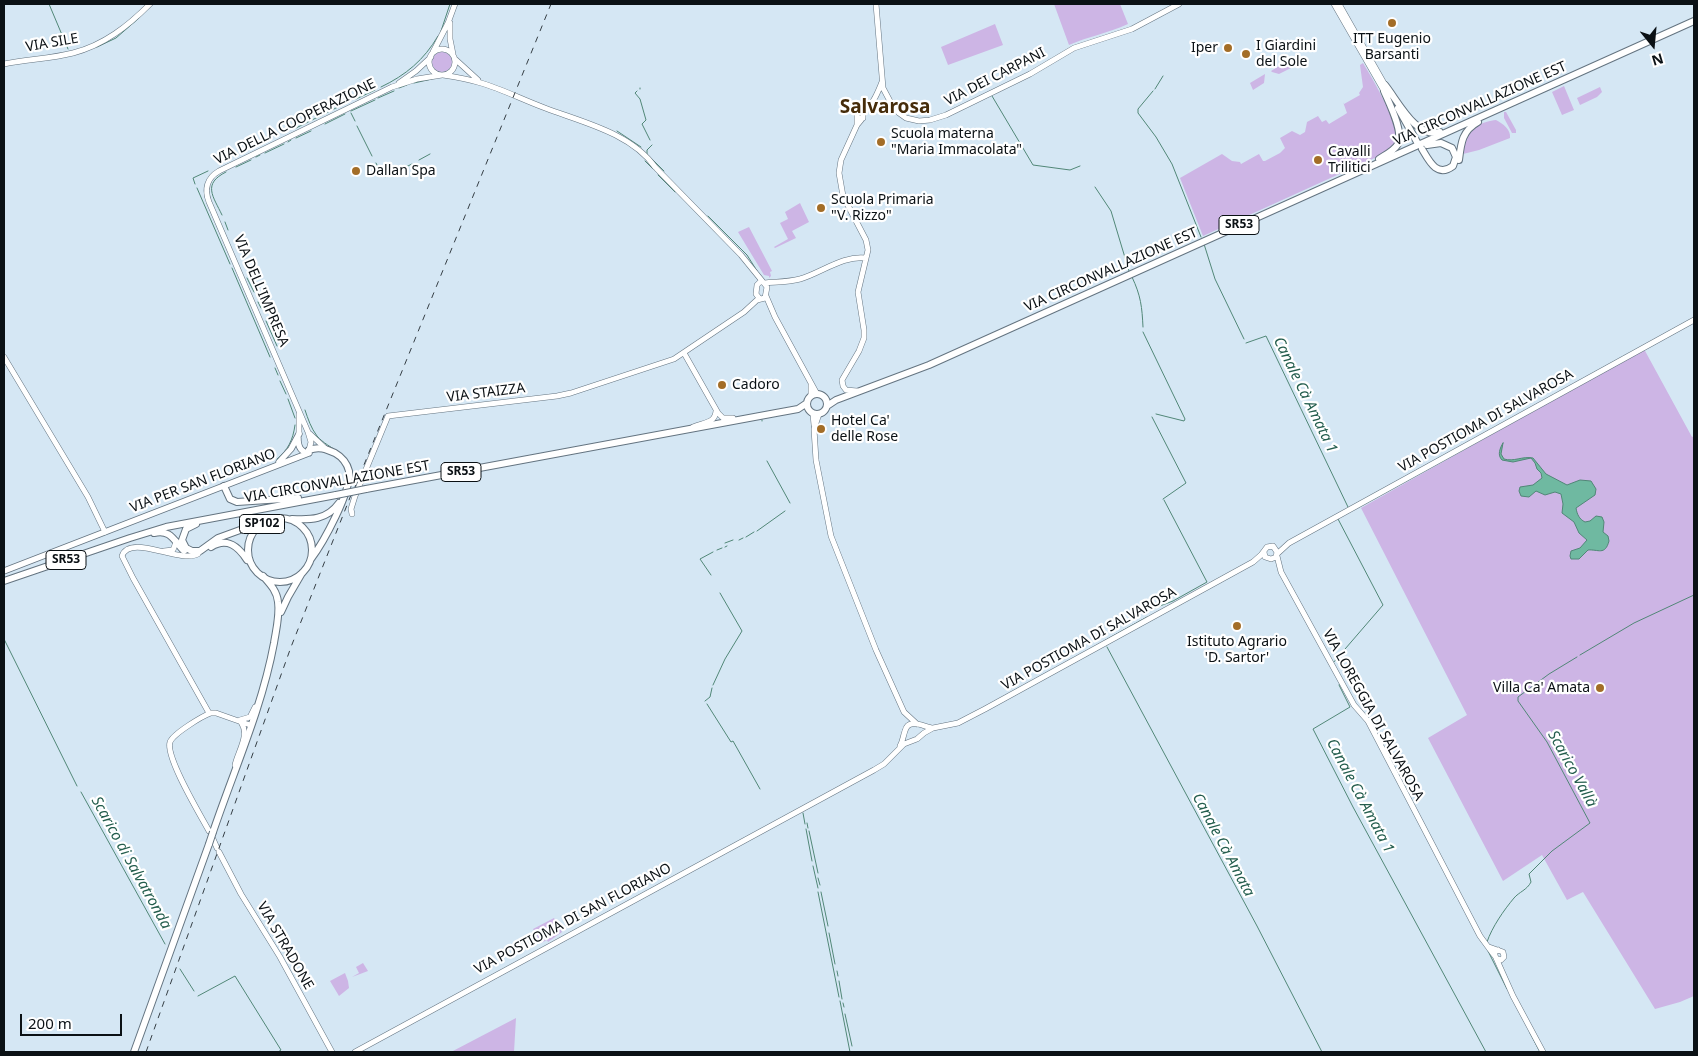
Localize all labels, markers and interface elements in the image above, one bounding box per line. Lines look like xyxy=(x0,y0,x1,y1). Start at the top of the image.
marker: ITT Eugenio Barsanti xyxy=(1386,17,1398,29)
north arrow xyxy=(1628,20,1678,70)
street label: VIA SILE xyxy=(24,30,80,56)
place label: ITT Eugenio Barsanti xyxy=(1353,31,1431,64)
place label: I Giardini del Sole xyxy=(1256,38,1316,70)
place label: Iper xyxy=(1191,40,1218,56)
marker: Iper xyxy=(1222,42,1234,54)
street label: VIA DEI CARPANI xyxy=(942,44,1048,110)
marker: I Giardini del Sole xyxy=(1240,48,1252,60)
text: N xyxy=(1649,49,1666,71)
street label: VIA CIRCONVALLAZIONE EST xyxy=(1391,58,1569,150)
street label: VIA DELLA COOPERAZIONE xyxy=(212,76,378,168)
district label: Salvarosa xyxy=(840,97,930,119)
place label: Scuola materna "Maria Immacolata" xyxy=(891,126,1022,158)
marker: Scuola materna "Maria Immacolata" xyxy=(875,136,887,148)
place label: Cavalli Trilitici xyxy=(1328,144,1371,176)
marker: Cavalli Trilitici xyxy=(1312,154,1324,166)
place label: Dallan Spa xyxy=(366,163,436,179)
marker: Dallan Spa xyxy=(350,165,362,177)
place label: Scuola Primaria "V. Rizzo" xyxy=(831,192,934,224)
marker: Scuola Primaria "V. Rizzo" xyxy=(815,202,827,214)
road number: SR53 xyxy=(1219,216,1259,234)
street label: VIA CIRCONVALLAZIONE EST xyxy=(1022,224,1200,316)
street label: VIA DELL'IMPRESA xyxy=(230,233,292,349)
water label: Canale Cà Amata 1 xyxy=(1269,334,1341,456)
street label: VIA POSTIOMA DI SALVAROSA xyxy=(1396,366,1576,476)
place label: Cadoro xyxy=(732,377,780,393)
marker: Cadoro xyxy=(716,379,728,391)
street label: VIA STAIZZA xyxy=(446,380,526,406)
place label: Hotel Ca' delle Rose xyxy=(831,413,898,446)
marker: Hotel Ca' delle Rose xyxy=(815,423,827,435)
street label: VIA PER SAN FLORIANO xyxy=(128,445,278,517)
street label: VIA CIRCONVALLAZIONE EST xyxy=(243,457,431,507)
road number: SR53 xyxy=(441,462,481,482)
road number: SP102 xyxy=(240,514,284,534)
road number: SR53 xyxy=(46,550,86,570)
street label: VIA POSTIOMA DI SALVAROSA xyxy=(999,584,1179,694)
marker: Istituto Agrario 'D. Sartor' xyxy=(1231,620,1243,632)
street label: VIA LOREGGIA DI SALVAROSA xyxy=(1319,626,1427,804)
place label: Istituto Agrario 'D. Sartor' xyxy=(1187,634,1287,666)
place label: Villa Ca' Amata xyxy=(1493,680,1590,696)
marker: Villa Ca' Amata xyxy=(1594,682,1606,694)
water label: Scarico Vallà xyxy=(1544,728,1600,810)
water label: Canale Cà Amata 1 xyxy=(1322,736,1398,856)
water label: Canale Cà Amata xyxy=(1188,790,1258,900)
water label: Scarico di Salvatronda xyxy=(87,794,175,932)
street label: VIA POSTIOMA DI SAN FLORIANO xyxy=(472,860,674,978)
street label: VIA STRADONE xyxy=(253,899,317,993)
scale bar xyxy=(22,1004,125,1036)
text: 200 m xyxy=(28,1013,72,1033)

